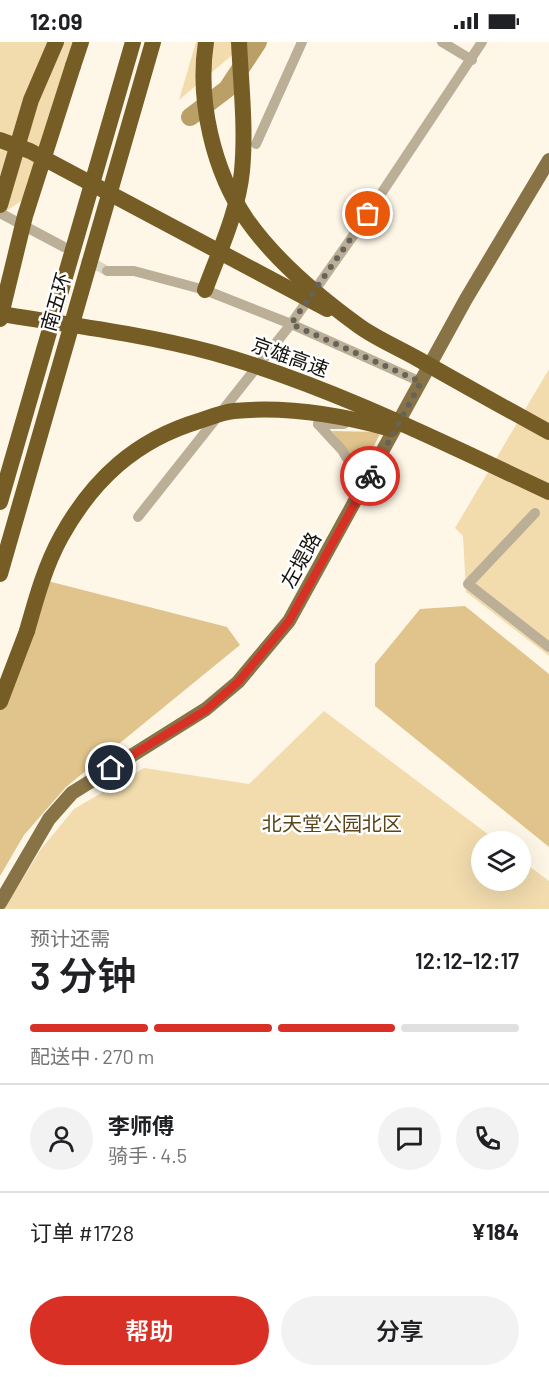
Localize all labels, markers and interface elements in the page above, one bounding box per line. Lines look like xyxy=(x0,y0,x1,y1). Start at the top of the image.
text: 12:09 xyxy=(30,8,82,34)
pin xyxy=(342,188,393,239)
icon: bag xyxy=(351,197,384,230)
street label: 南五环 xyxy=(35,270,75,334)
street label: 京雄高速 xyxy=(249,331,332,381)
courier xyxy=(340,446,400,506)
icon: bike xyxy=(354,460,387,493)
street label: 左堤路 xyxy=(275,527,325,592)
pin xyxy=(85,742,136,793)
icon: home xyxy=(94,751,127,784)
park label: 北天堂公园北区 xyxy=(262,811,402,835)
map controls xyxy=(471,831,531,891)
button: layers xyxy=(471,831,531,891)
text: 预计还需 xyxy=(30,926,110,950)
text: 12:12–12:17 xyxy=(415,947,519,973)
text: 3 分钟 xyxy=(30,951,137,998)
text: 配送中 · 270 m xyxy=(30,1044,154,1068)
button: person xyxy=(30,1107,93,1170)
button: chat xyxy=(378,1107,441,1170)
button: phone xyxy=(456,1107,519,1170)
text: 李师傅 xyxy=(108,1112,174,1138)
text: 骑手 · 4.5 xyxy=(108,1143,187,1167)
text: ¥184 xyxy=(471,1218,519,1244)
text: 订单 #1728 xyxy=(30,1219,134,1245)
button: 帮助 xyxy=(30,1296,269,1365)
button: 分享 xyxy=(281,1296,519,1365)

